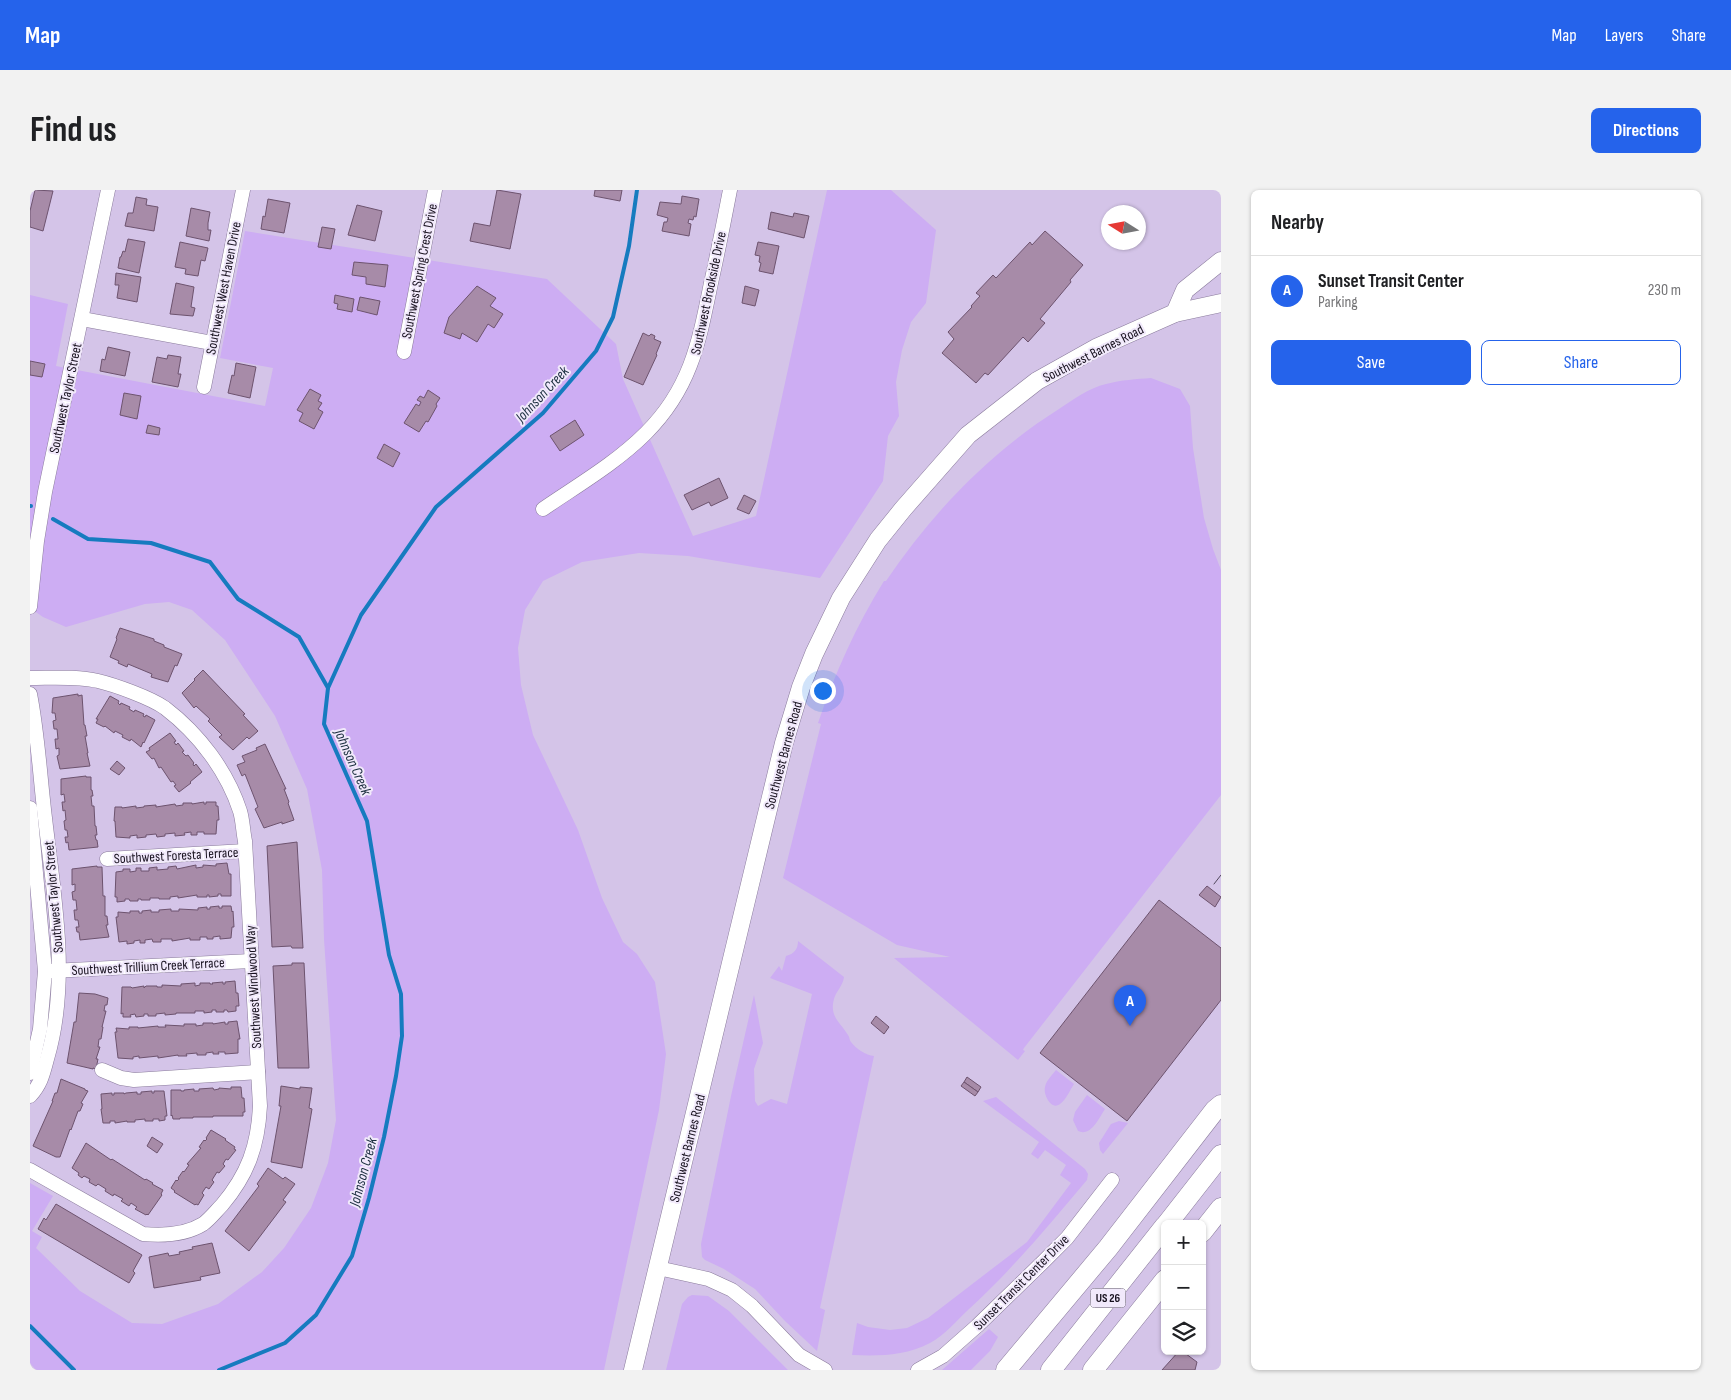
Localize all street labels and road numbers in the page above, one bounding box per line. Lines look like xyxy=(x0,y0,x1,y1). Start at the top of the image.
street label: Southwest Spring Crest Drive xyxy=(398,202,441,340)
street label: Southwest West Haven Drive xyxy=(202,220,245,356)
street label: Southwest Brookside Drive xyxy=(687,230,730,356)
street label: Southwest Barnes Road xyxy=(1040,321,1147,386)
street label: Southwest Taylor Street xyxy=(45,341,86,455)
street label: Southwest Barnes Road xyxy=(761,699,806,811)
street label: Southwest Taylor Street xyxy=(40,840,67,954)
street label: Southwest Foresta Terrace xyxy=(113,844,239,867)
street label: Southwest Windwood Way xyxy=(242,924,265,1049)
street label: Southwest Trillium Creek Terrace xyxy=(71,954,225,979)
street label: Southwest Barnes Road xyxy=(666,1092,709,1204)
street label: Sunset Transit Center Drive xyxy=(970,1231,1073,1334)
road number: US 26 xyxy=(1090,1288,1126,1308)

